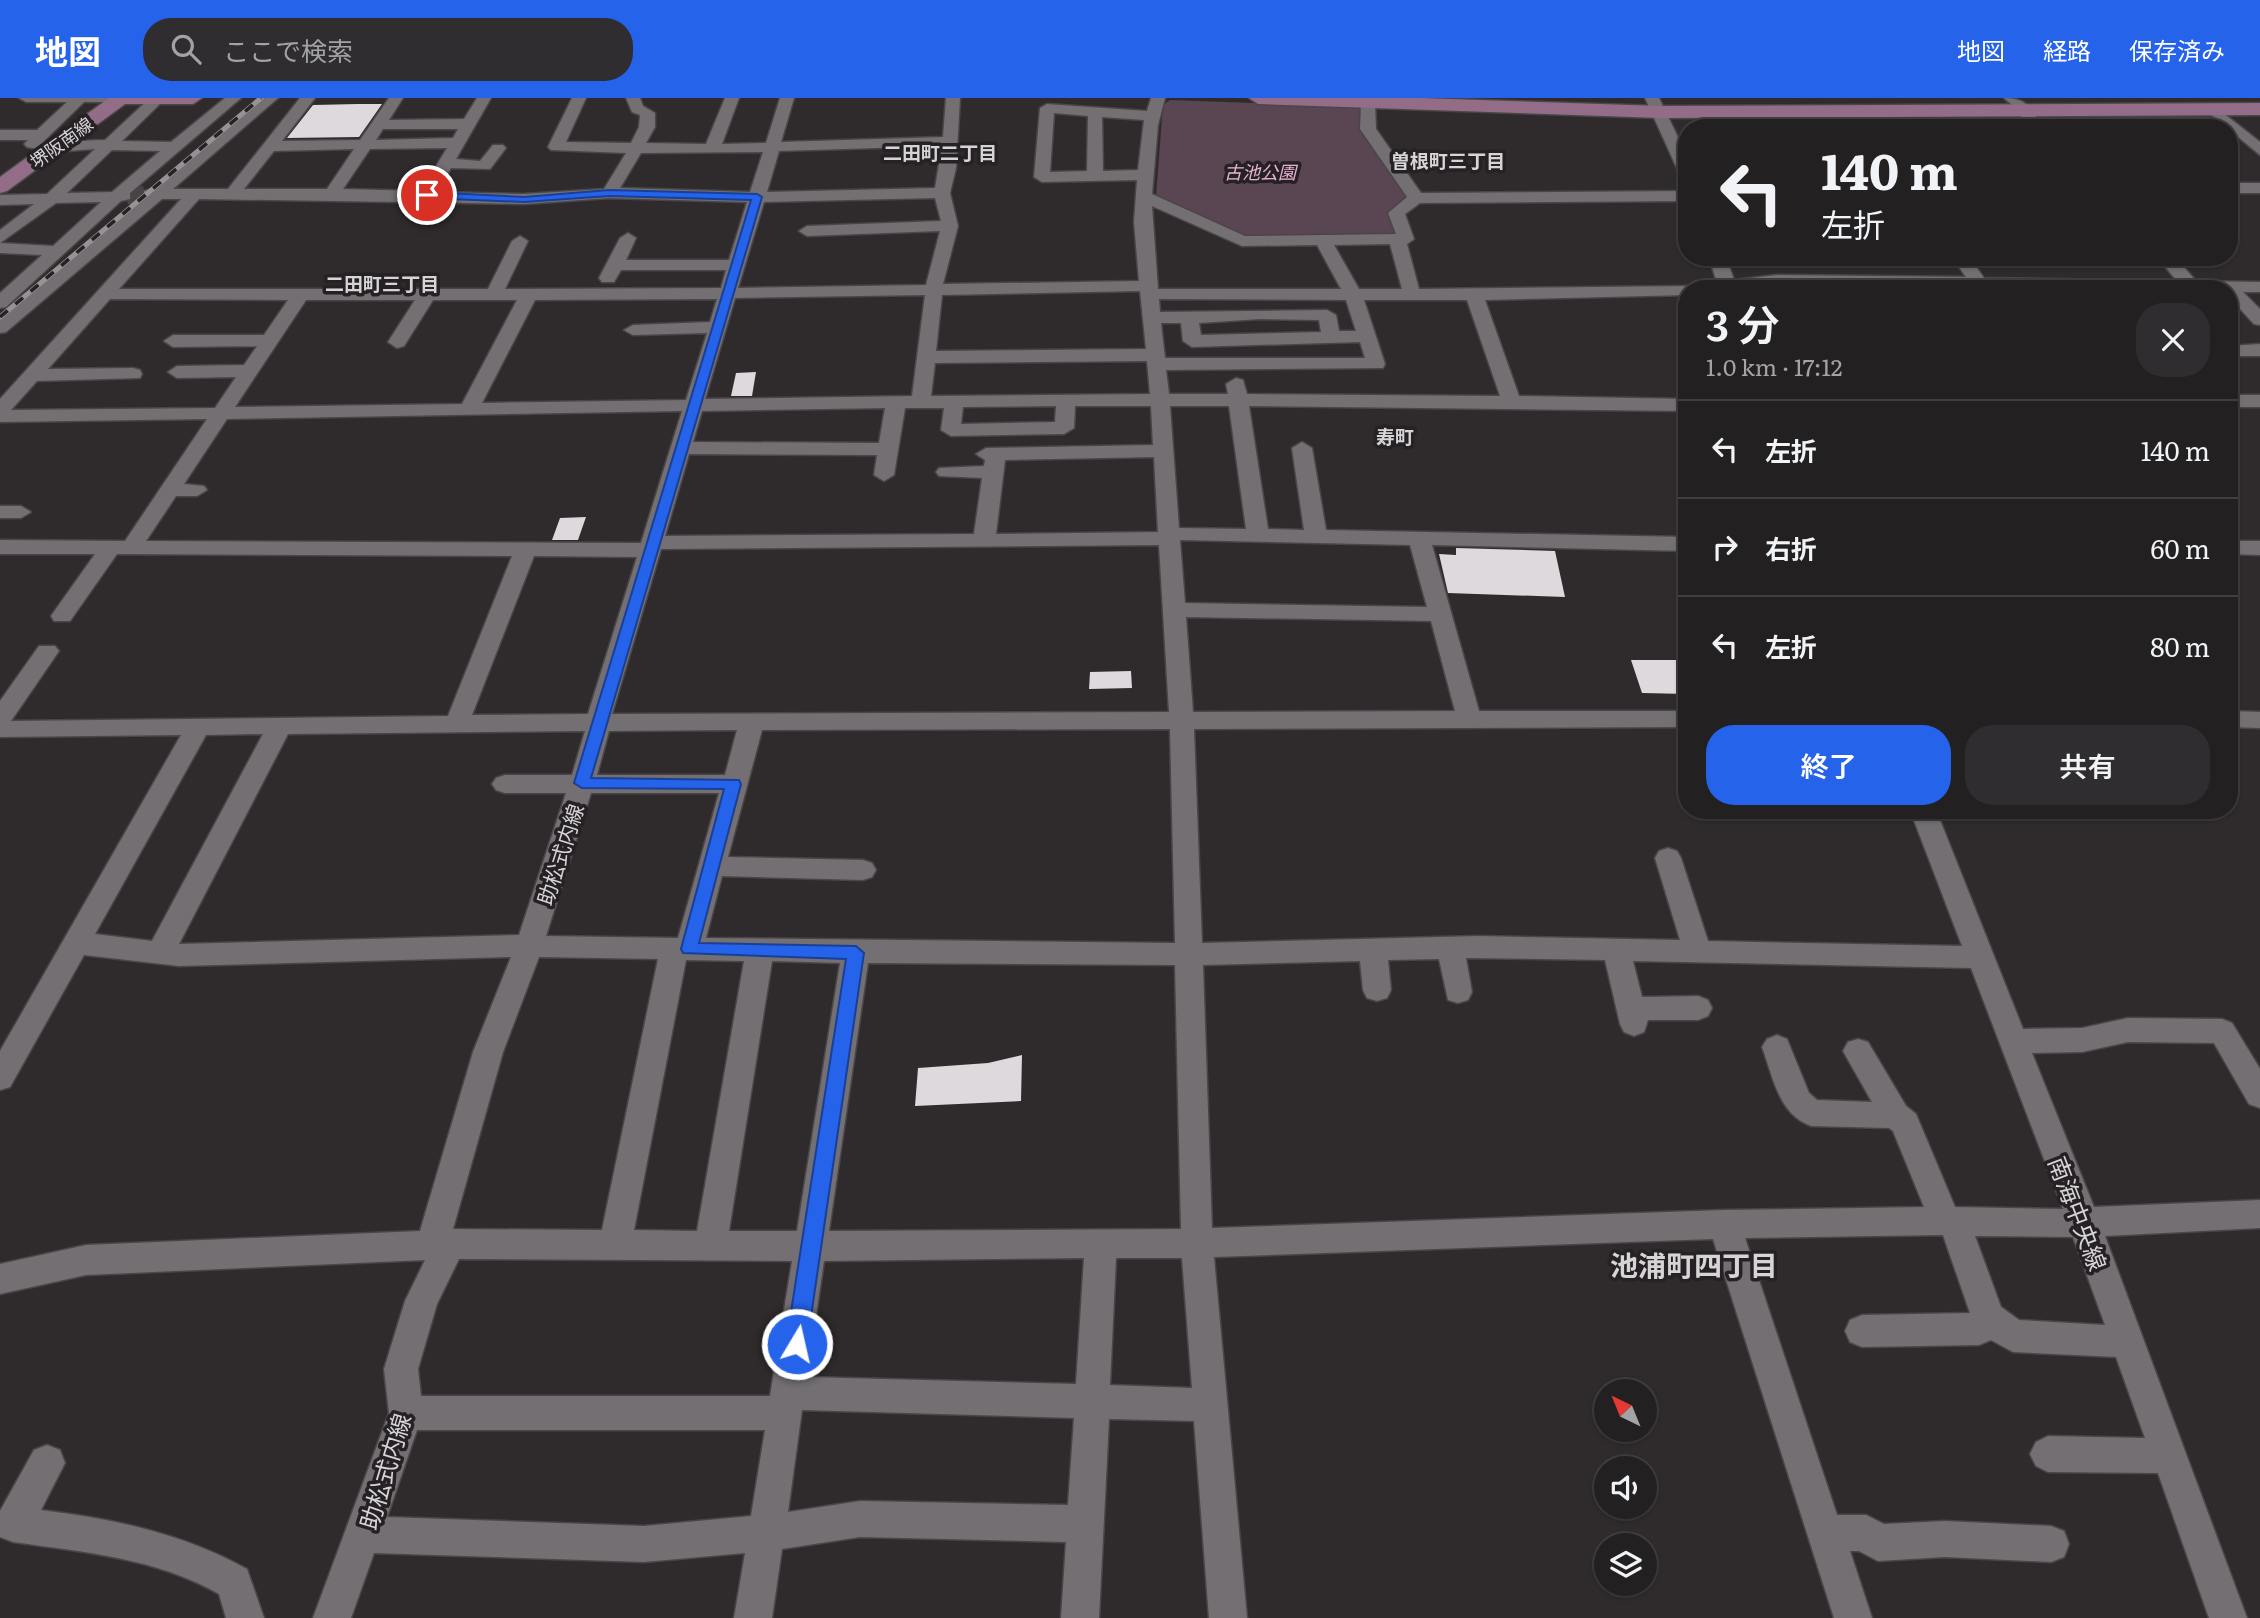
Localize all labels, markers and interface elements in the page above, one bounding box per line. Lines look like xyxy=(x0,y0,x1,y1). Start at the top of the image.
search box xyxy=(143,18,633,81)
text: 地図 xyxy=(35,25,101,74)
icon: search xyxy=(167,30,205,68)
text: ここで検索 xyxy=(223,30,353,69)
text: 地図 xyxy=(1957,32,2005,67)
text: 経路 xyxy=(2043,32,2091,67)
text: 保存済み xyxy=(2129,32,2225,67)
street label: 堺阪南線 xyxy=(24,110,98,174)
text: 140 m xyxy=(1821,132,1958,205)
district label: 二田町二丁目 xyxy=(883,138,997,166)
district label: 曽根町三丁目 xyxy=(1391,146,1505,174)
icon: left xyxy=(1706,147,1797,238)
park label: 古池公園 xyxy=(1224,158,1299,185)
pin xyxy=(397,165,457,225)
icon: arrive xyxy=(408,176,446,214)
text: 左折 xyxy=(1821,199,1885,247)
district label: 二田町三丁目 xyxy=(325,269,439,297)
text: 3 分 xyxy=(1706,292,1780,354)
button: close xyxy=(2136,303,2210,377)
text: 1.0 km · 17:12 xyxy=(1706,349,1843,383)
district label: 寿町 xyxy=(1376,422,1414,450)
icon: left xyxy=(1706,430,1744,468)
text: 左折 xyxy=(1765,430,1817,469)
text: 140 m xyxy=(2141,430,2210,469)
icon: right xyxy=(1706,528,1744,566)
text: 右折 xyxy=(1765,528,1817,567)
text: 60 m xyxy=(2151,528,2210,567)
icon: left xyxy=(1706,626,1744,664)
text: 左折 xyxy=(1765,626,1817,665)
text: 80 m xyxy=(2150,626,2210,665)
button: 終了 xyxy=(1706,725,1951,805)
button: 共有 xyxy=(1965,725,2210,805)
street label: 助松式内線 xyxy=(528,799,590,909)
street label: 南海中央線 xyxy=(2041,1151,2117,1275)
district label: 池浦町四丁目 xyxy=(1610,1243,1778,1285)
position arrow xyxy=(760,1307,834,1381)
north arrow xyxy=(1594,1379,1657,1442)
map controls xyxy=(1594,1379,1657,1596)
street label: 助松式内線 xyxy=(350,1409,418,1533)
button: sound xyxy=(1594,1456,1657,1519)
button: layers xyxy=(1594,1533,1657,1596)

